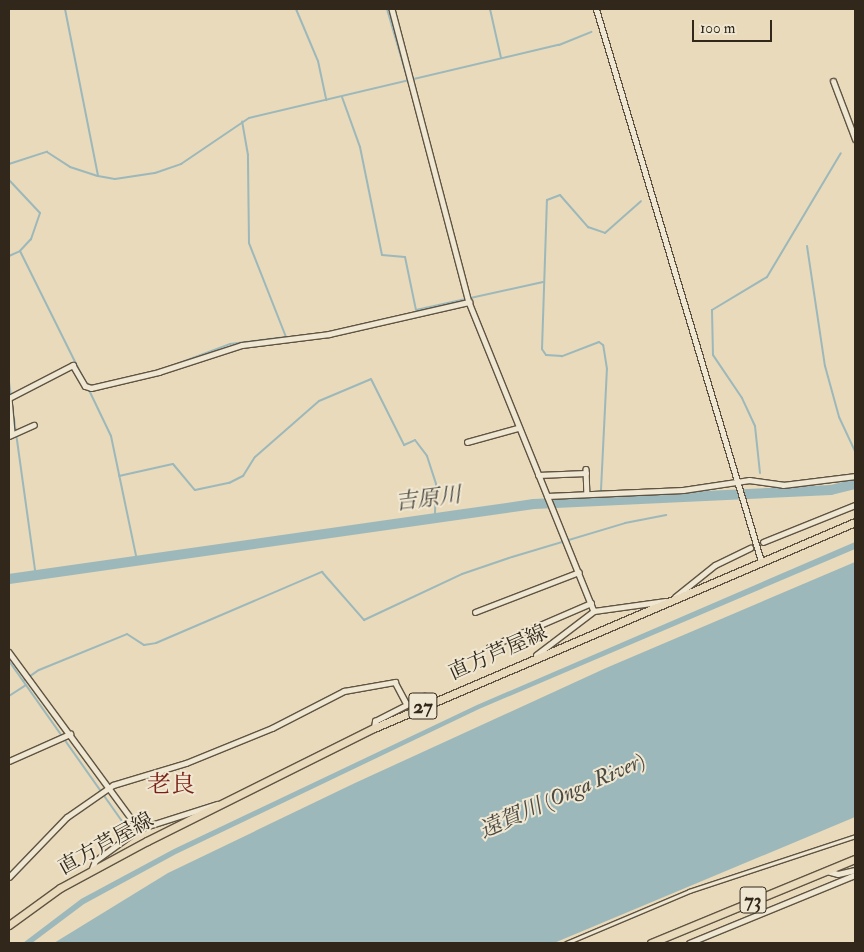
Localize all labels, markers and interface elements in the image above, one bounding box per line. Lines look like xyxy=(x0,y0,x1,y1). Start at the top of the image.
scale bar xyxy=(694,10,774,42)
text: 100 m xyxy=(700,19,735,38)
water label: 吉原川 xyxy=(394,482,462,516)
street label: 直方芦屋線 xyxy=(445,620,551,686)
road number: 27 xyxy=(408,688,438,724)
water label: 遠賀川 (Onga River) xyxy=(475,748,649,844)
district label: 老良 xyxy=(147,771,195,799)
street label: 直方芦屋線 xyxy=(54,808,158,880)
road number: 73 xyxy=(739,882,767,918)

